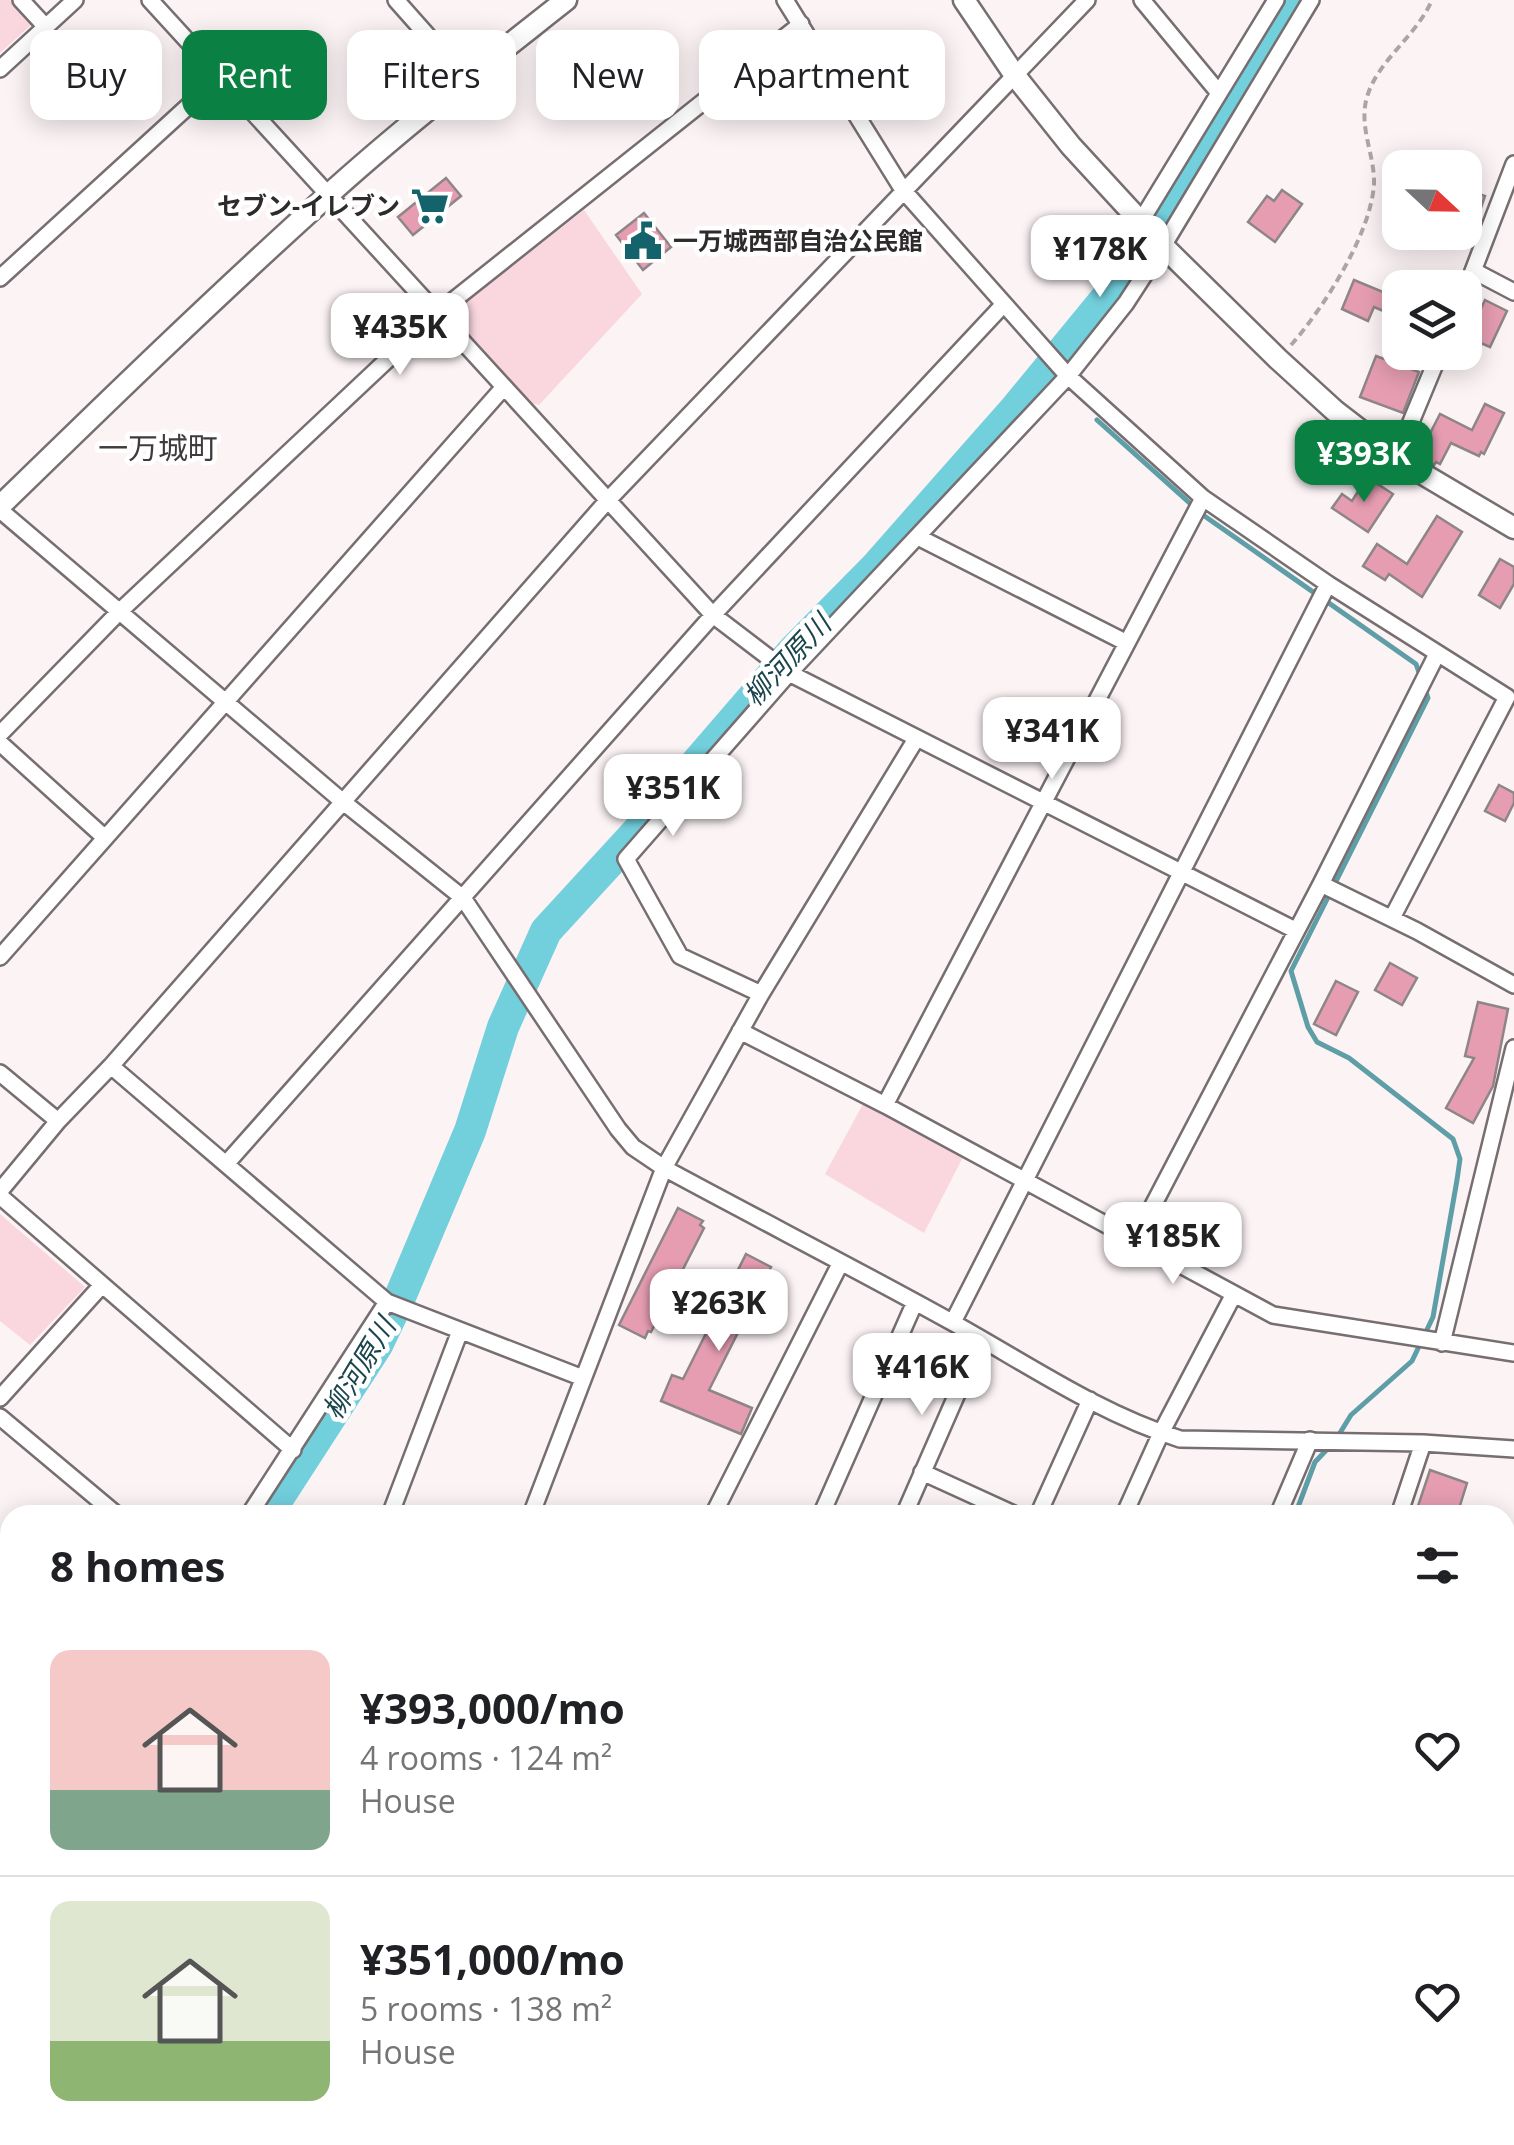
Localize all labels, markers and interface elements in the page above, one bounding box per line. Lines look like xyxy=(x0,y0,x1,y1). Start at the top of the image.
chip: Buy xyxy=(30,30,162,120)
chip: Rent xyxy=(182,30,327,120)
chip: Filters xyxy=(347,30,516,120)
chip: New xyxy=(536,30,679,120)
chip: Apartment xyxy=(699,30,945,120)
north arrow xyxy=(1382,150,1482,250)
map controls xyxy=(1382,150,1482,370)
supermarket icon: セブン-イレブン xyxy=(409,185,451,227)
place label: セブン-イレブン xyxy=(217,188,400,222)
pin: ¥178K xyxy=(1030,215,1170,300)
public building icon: 一万城西部自治公民館 xyxy=(622,220,664,262)
place label: 一万城西部自治公民館 xyxy=(673,223,923,257)
text: ¥178K xyxy=(1053,226,1147,269)
button: layers xyxy=(1382,270,1482,370)
pin: ¥435K xyxy=(330,293,470,378)
text: ¥435K xyxy=(353,304,447,347)
pin: ¥393K xyxy=(1294,420,1434,505)
district label: 一万城町 xyxy=(98,427,218,468)
text: ¥393K xyxy=(1317,431,1411,474)
water label: 柳河原川 xyxy=(734,603,840,713)
pin: ¥341K xyxy=(982,697,1122,782)
text: ¥341K xyxy=(1005,708,1099,751)
pin: ¥351K xyxy=(603,754,743,839)
text: ¥351K xyxy=(626,765,720,808)
pin: ¥185K xyxy=(1103,1202,1243,1287)
text: ¥185K xyxy=(1126,1213,1220,1256)
pin: ¥263K xyxy=(649,1269,789,1354)
text: ¥263K xyxy=(672,1280,766,1323)
water label: 柳河原川 xyxy=(313,1307,405,1425)
pin: ¥416K xyxy=(852,1333,992,1418)
text: ¥416K xyxy=(875,1344,969,1387)
text: 8 homes xyxy=(50,1537,225,1594)
icon: filters xyxy=(1410,1538,1465,1593)
text: ¥393,000/mo xyxy=(360,1679,625,1736)
icon: home xyxy=(130,1690,250,1810)
icon: heart xyxy=(1410,1723,1465,1778)
text: 4 rooms · 124 m² xyxy=(360,1736,612,1779)
text: House xyxy=(360,1779,456,1822)
text: ¥351,000/mo xyxy=(360,1930,625,1987)
icon: home xyxy=(130,1941,250,2061)
icon: heart xyxy=(1410,1974,1465,2029)
text: 5 rooms · 138 m² xyxy=(360,1987,612,2030)
text: House xyxy=(360,2030,456,2073)

